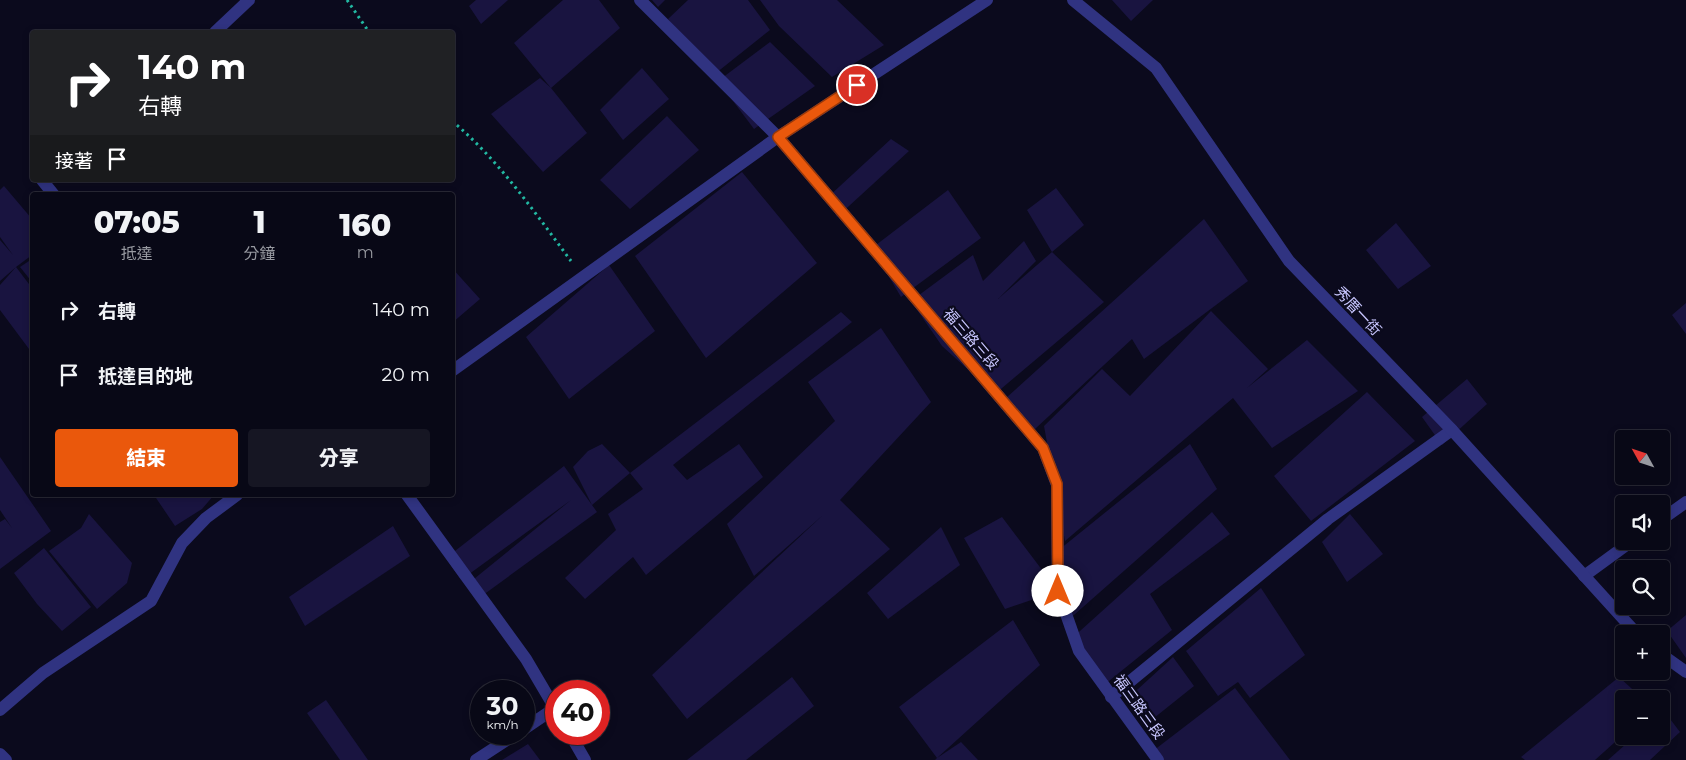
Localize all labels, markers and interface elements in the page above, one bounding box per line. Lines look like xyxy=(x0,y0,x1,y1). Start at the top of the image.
text: 140 m xyxy=(138,45,246,88)
icon: right xyxy=(55,50,120,115)
pin xyxy=(836,64,878,106)
icon: arrive xyxy=(843,71,871,99)
text: 右轉 xyxy=(138,93,182,120)
icon: arrive xyxy=(103,145,131,173)
text: 接著 xyxy=(55,150,93,173)
text: 07:05 xyxy=(94,204,180,241)
text: 1 xyxy=(253,204,266,241)
text: 160 xyxy=(339,207,391,244)
text: m xyxy=(357,243,374,262)
text: 抵達 xyxy=(121,244,153,263)
text: 分鐘 xyxy=(243,244,275,263)
street label: 秀厝一街 xyxy=(1331,282,1386,339)
icon: right xyxy=(55,296,83,324)
text: 140 m xyxy=(373,298,430,321)
text: 右轉 xyxy=(98,300,136,323)
street label: 福三路三段 xyxy=(940,304,1003,373)
icon: arrive xyxy=(55,361,83,389)
text: 20 m xyxy=(382,363,430,386)
text: 抵達目的地 xyxy=(98,365,193,388)
button: 結束 xyxy=(55,429,238,487)
button: 分享 xyxy=(248,429,430,487)
north arrow xyxy=(1615,430,1670,485)
map controls xyxy=(1615,430,1670,745)
button: sound xyxy=(1615,495,1670,550)
button: search xyxy=(1615,560,1670,615)
position arrow xyxy=(1031,564,1083,616)
button: + xyxy=(1615,625,1670,680)
street label: 福三路三段 xyxy=(1110,671,1169,743)
speed limit sign: 40 xyxy=(545,680,610,745)
button: − xyxy=(1615,690,1670,745)
text: 30 xyxy=(487,691,518,721)
text: km/h xyxy=(486,717,519,732)

